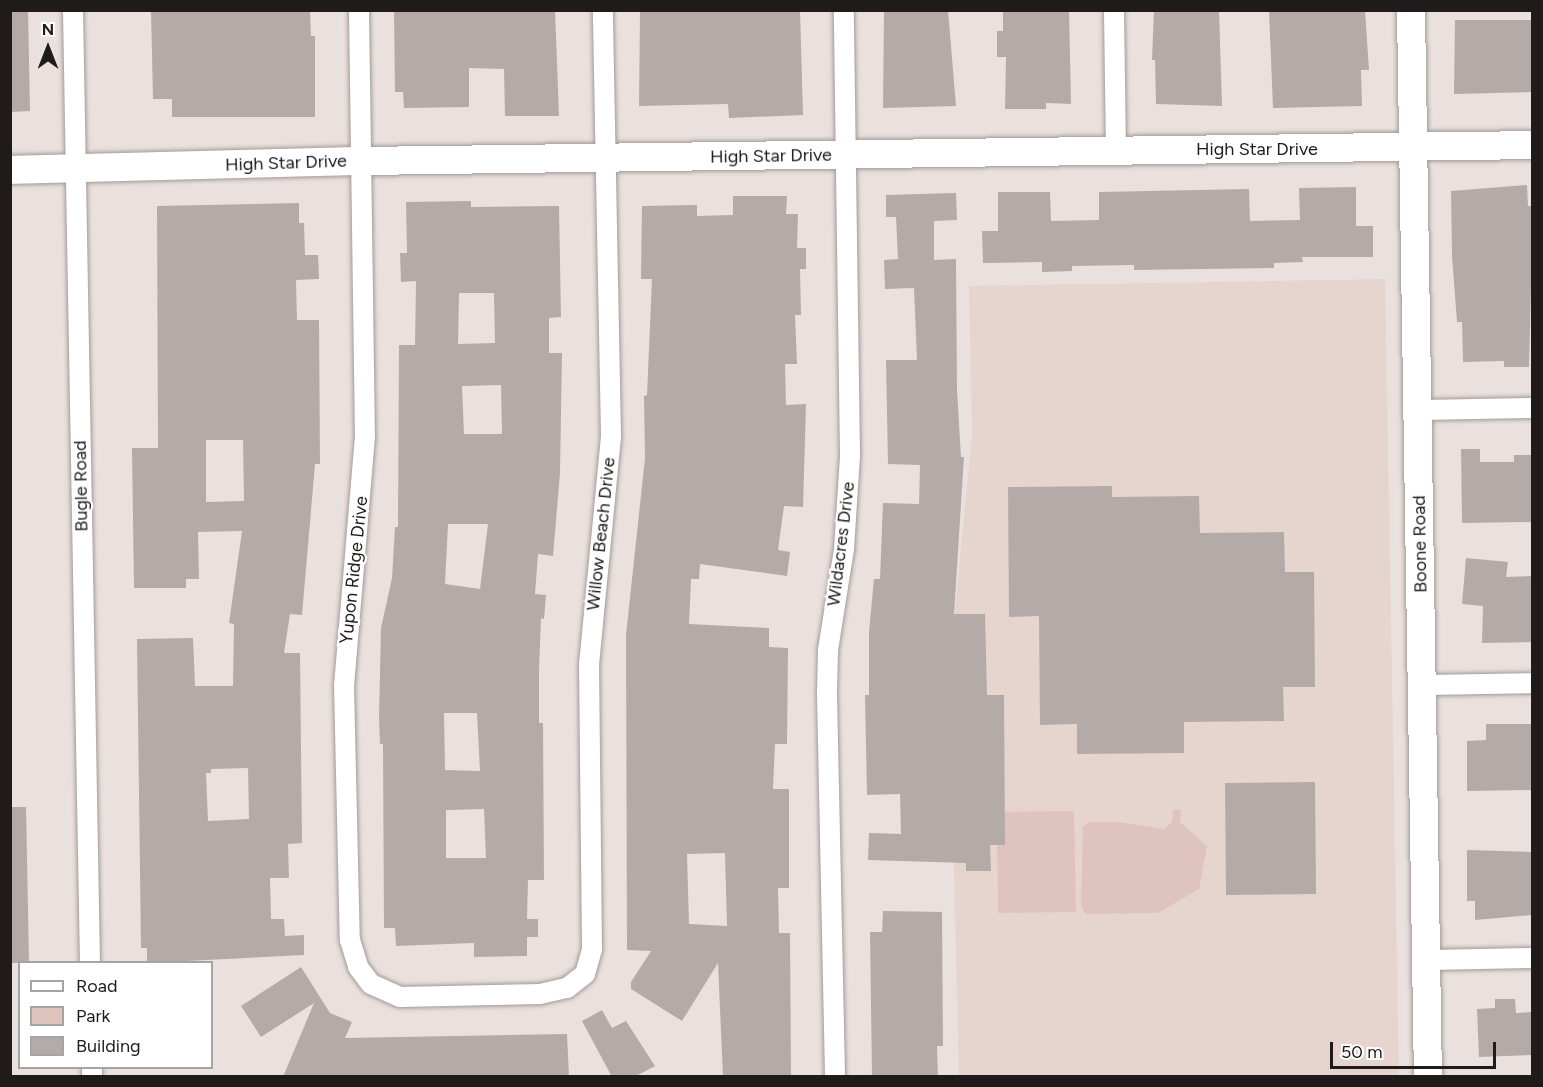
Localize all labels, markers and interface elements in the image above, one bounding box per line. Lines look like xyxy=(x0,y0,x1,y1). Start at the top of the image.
north arrow xyxy=(18,18,78,78)
text: N xyxy=(42,20,54,39)
street label: High Star Drive xyxy=(1196,138,1318,160)
street label: High Star Drive xyxy=(710,144,832,168)
street label: High Star Drive xyxy=(225,150,347,176)
street label: Bugle Road xyxy=(69,440,93,532)
street label: Willow Beach Drive xyxy=(582,456,620,612)
street label: Wildacres Drive xyxy=(823,481,859,607)
street label: Yupon Ridge Drive xyxy=(336,495,372,645)
street label: Boone Road xyxy=(1408,495,1432,593)
legend xyxy=(18,961,213,1069)
text: Road xyxy=(76,975,117,997)
text: Park xyxy=(76,1005,110,1027)
scale bar xyxy=(1333,1030,1500,1068)
text: Building xyxy=(76,1035,141,1057)
text: 50 m xyxy=(1341,1041,1383,1063)

